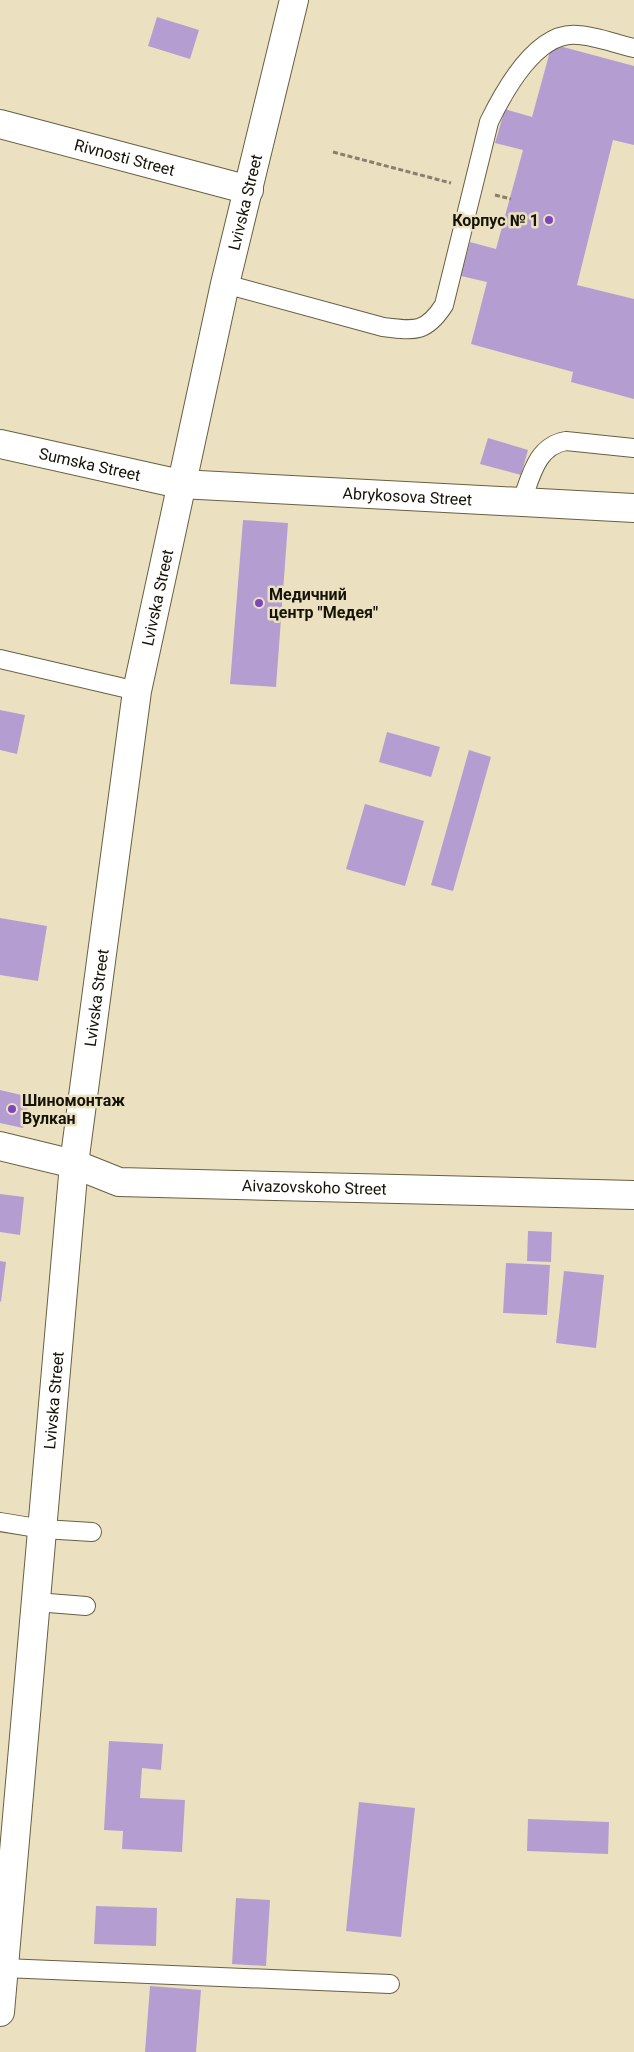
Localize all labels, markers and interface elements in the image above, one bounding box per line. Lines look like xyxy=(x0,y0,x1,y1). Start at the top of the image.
street label: Rivnosti Street xyxy=(72,135,177,179)
street label: Lvivska Street xyxy=(224,152,266,252)
place label: Корпус № 1 xyxy=(452,211,539,230)
marker: Корпус № 1 xyxy=(543,214,555,226)
street label: Sumska Street xyxy=(37,443,142,484)
street label: Abrykosova Street xyxy=(342,483,473,509)
street label: Lvivska Street xyxy=(138,548,177,648)
place label: Медичний центр "Медея" xyxy=(269,585,378,622)
marker: Медичний центр "Медея" xyxy=(253,597,265,609)
street label: Lvivska Street xyxy=(80,948,112,1048)
place label: Шиномонтаж Вулкан xyxy=(22,1091,125,1128)
marker: Шиномонтаж Вулкан xyxy=(6,1103,18,1115)
street label: Aivazovskoho Street xyxy=(242,1176,387,1198)
street label: Lvivska Street xyxy=(40,1351,67,1450)

